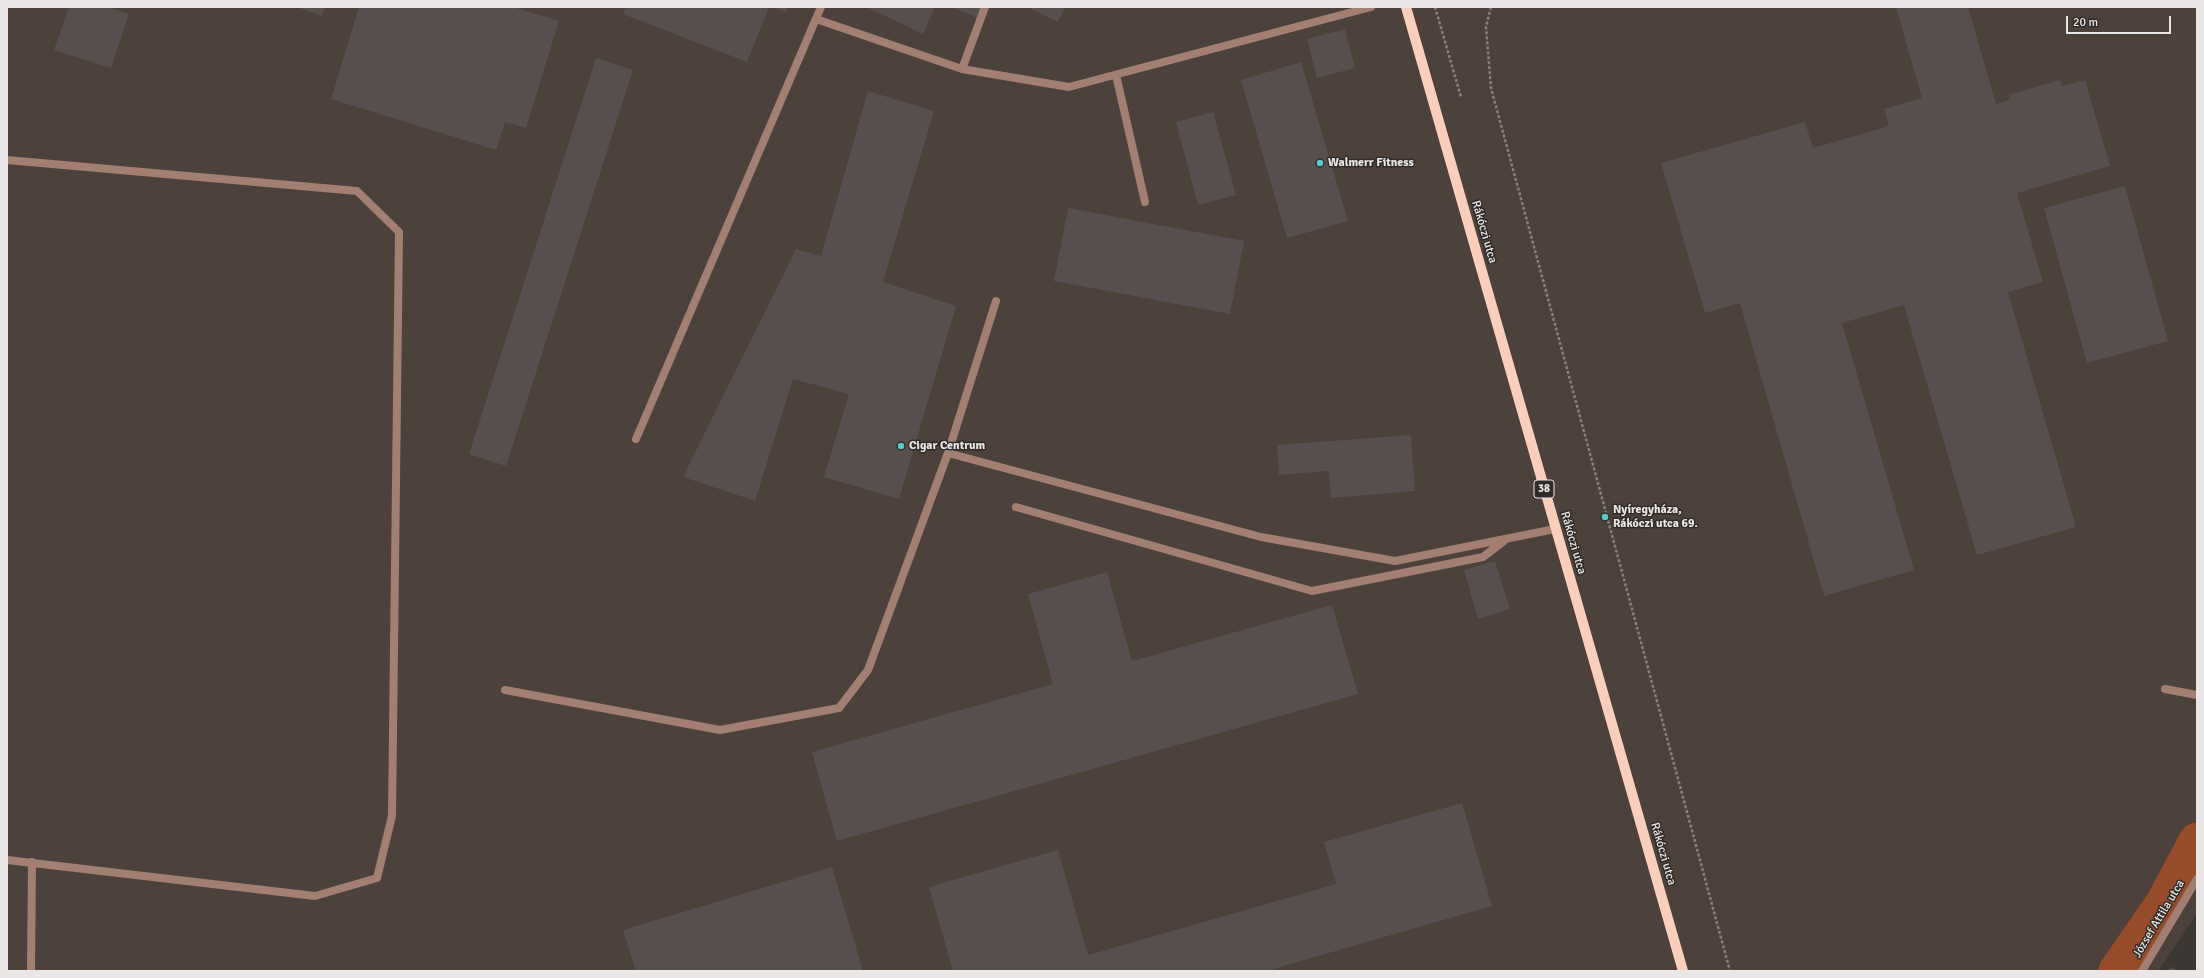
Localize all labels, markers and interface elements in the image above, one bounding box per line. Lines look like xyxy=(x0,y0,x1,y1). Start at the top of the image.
scale bar xyxy=(2068,8,2173,34)
text: 20 m xyxy=(2073,15,2098,30)
place label: Walmerr Fitness xyxy=(1328,156,1414,170)
marker: Walmerr Fitness xyxy=(1315,158,1325,168)
street label: Rákóczi utca xyxy=(1468,199,1500,265)
place label: Cigar Centrum xyxy=(909,439,985,453)
marker: Cigar Centrum xyxy=(896,441,906,451)
road number: 38 xyxy=(1534,480,1554,498)
place label: Nyíregyháza, Rákóczi utca 69. xyxy=(1613,503,1698,531)
street label: Rákóczi utca xyxy=(1557,510,1589,576)
marker: Nyíregyháza, Rákóczi utca 69. xyxy=(1600,512,1610,522)
street label: Rákóczi utca xyxy=(1647,821,1679,887)
street label: József Attila utca xyxy=(2130,877,2188,961)

